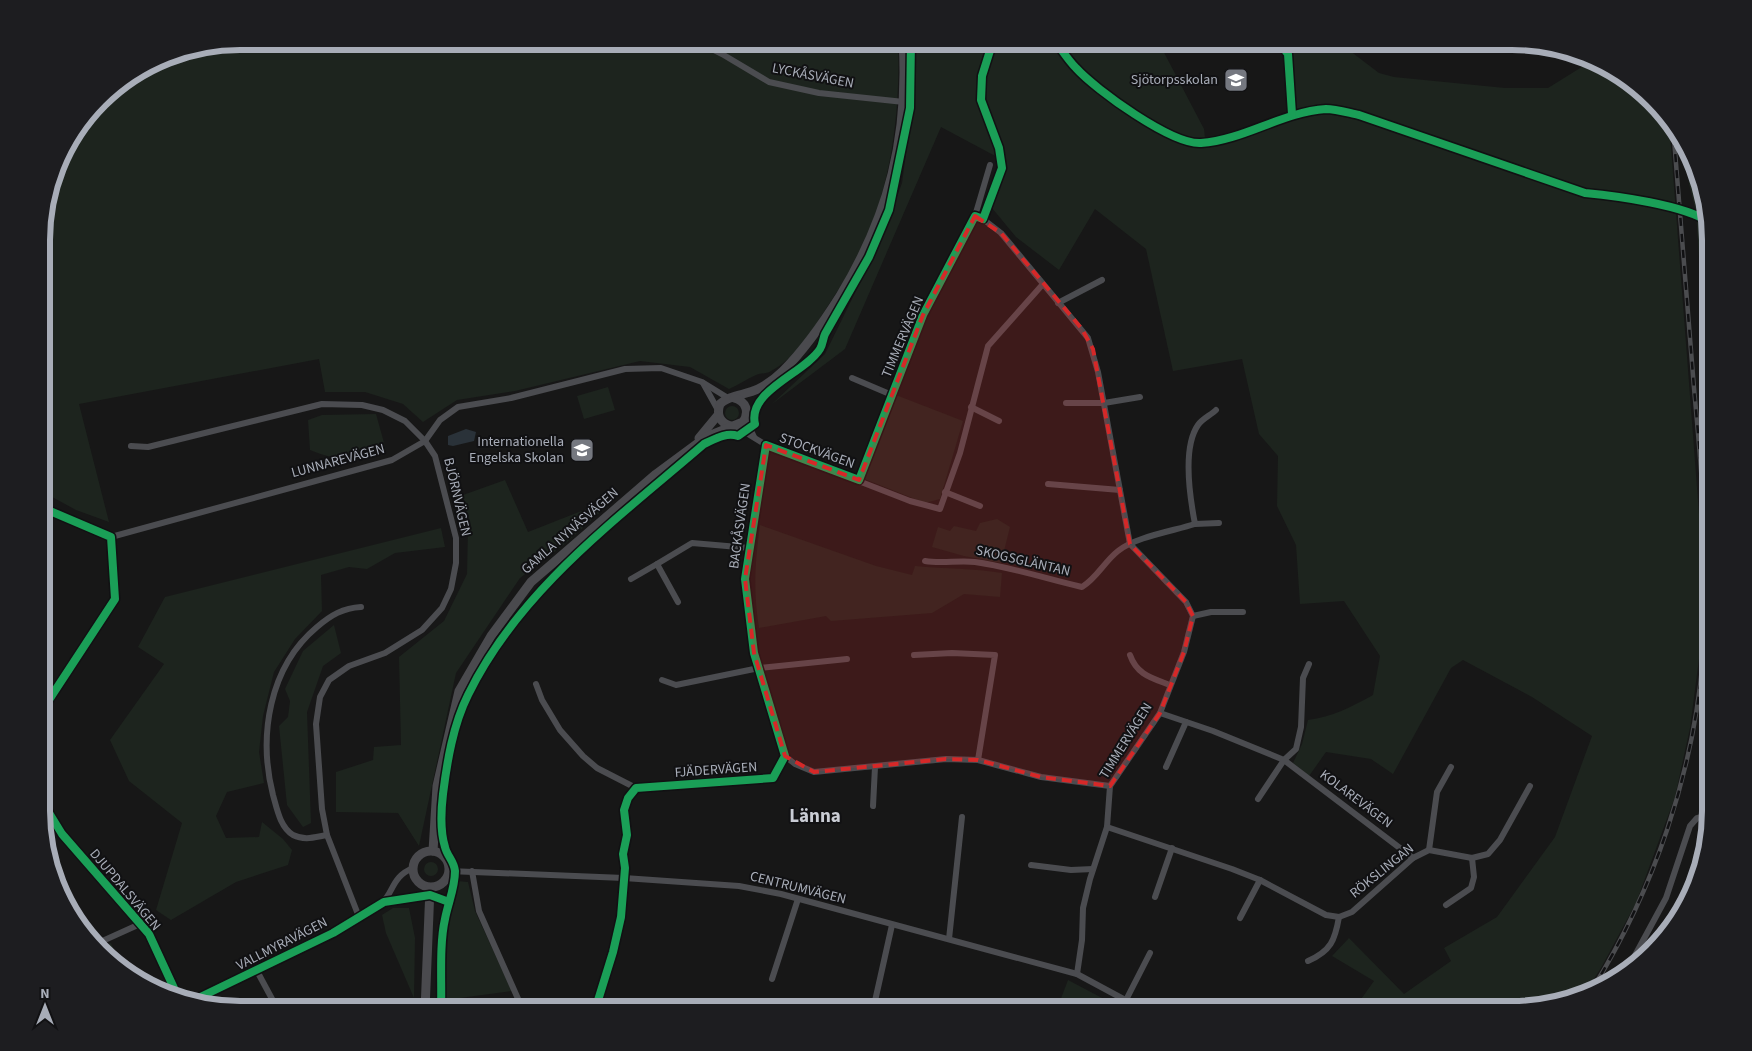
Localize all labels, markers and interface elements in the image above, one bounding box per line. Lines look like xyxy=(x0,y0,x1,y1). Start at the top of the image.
street label: LYCKÅSVÄGEN xyxy=(770,58,856,94)
school or university icon: Sjötorpsskolan xyxy=(1223,67,1249,93)
place label: Sjötorpsskolan xyxy=(1131,70,1218,90)
street label: TIMMERVÄGEN xyxy=(877,293,929,381)
street label: STOCKVÄGEN xyxy=(776,428,858,474)
place label: Internationella Engelska Skolan xyxy=(469,432,564,468)
school or university icon: Internationella Engelska Skolan xyxy=(569,437,595,463)
street label: LUNNAREVÄGEN xyxy=(289,439,387,483)
street label: BJÖRNVÄGEN xyxy=(438,455,476,539)
street label: BACKÅSVÄGEN xyxy=(724,482,756,570)
street label: GAMLA NYNÄSVÄGEN xyxy=(517,483,623,579)
street label: SKOGSGLÄNTAN xyxy=(974,540,1072,582)
street label: TIMMERVÄGEN xyxy=(1095,699,1157,783)
street label: FJÄDERVÄGEN xyxy=(674,757,758,783)
street label: KOLAREVÄGEN xyxy=(1315,765,1397,833)
district label: Länna xyxy=(789,803,841,830)
street label: RÖKSLINGAN xyxy=(1346,839,1418,903)
street label: DJUPDALSVÄGEN xyxy=(85,845,165,935)
street label: CENTRUMVÄGEN xyxy=(748,866,848,910)
street label: VALLMYRAVÄGEN xyxy=(233,912,331,976)
north arrow xyxy=(20,981,70,1031)
text: N xyxy=(40,984,50,1004)

